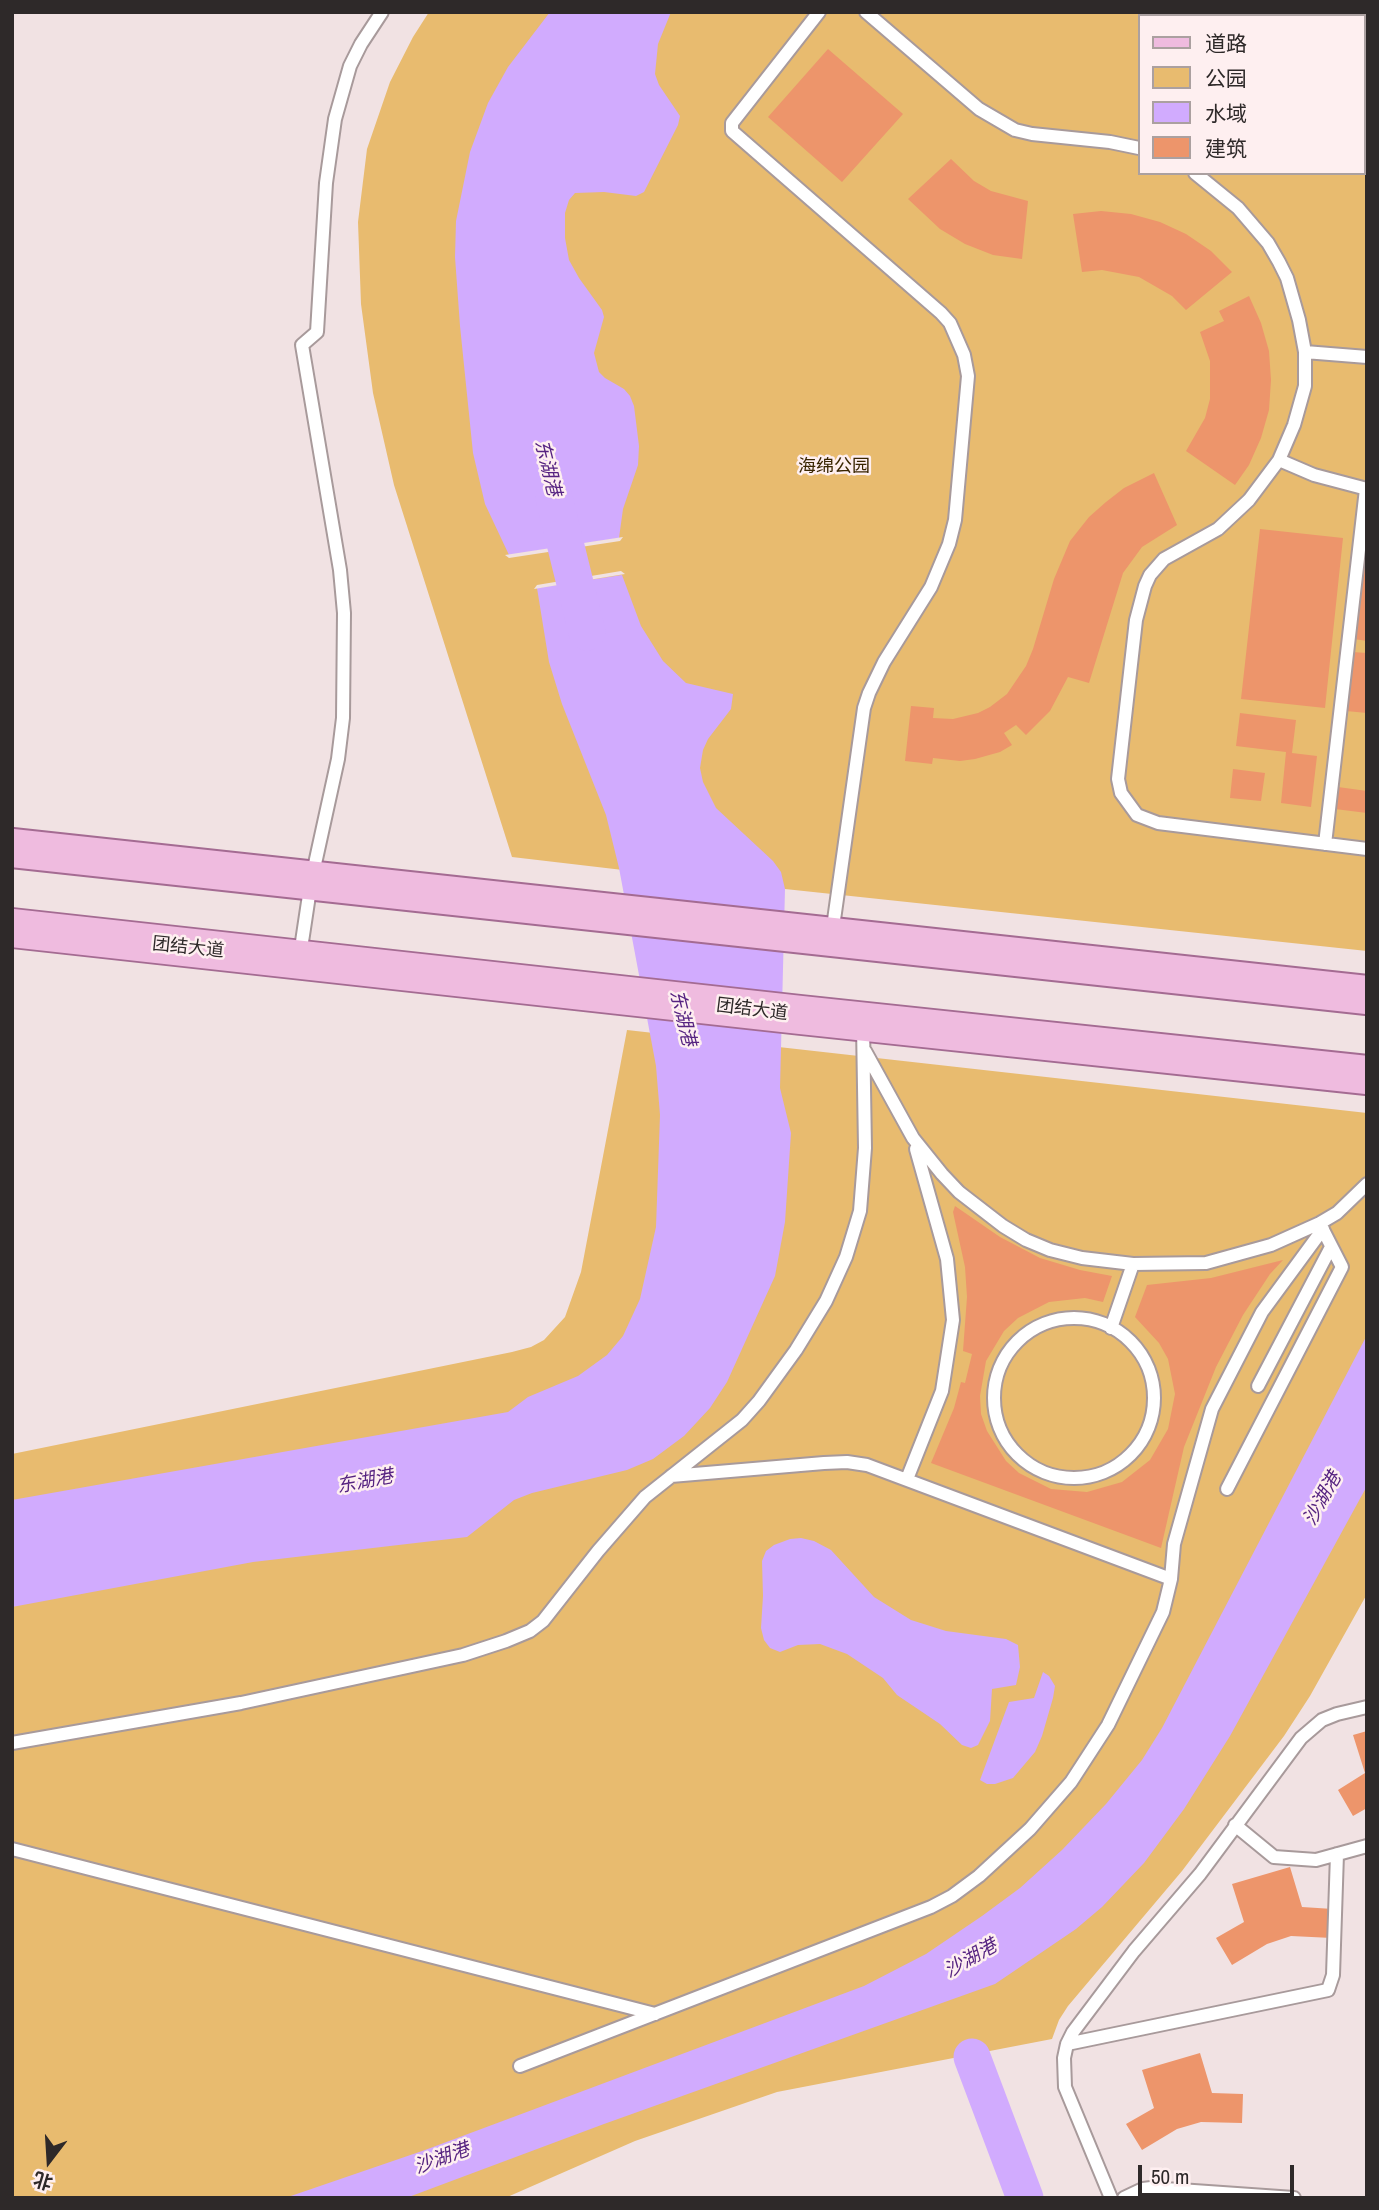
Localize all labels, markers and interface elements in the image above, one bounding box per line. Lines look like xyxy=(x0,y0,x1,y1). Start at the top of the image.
legend xyxy=(1138,14,1365,175)
text: 道路 xyxy=(1205,29,1247,58)
text: 公园 xyxy=(1205,64,1247,93)
text: 水域 xyxy=(1205,99,1247,128)
text: 建筑 xyxy=(1205,134,1247,163)
water label: 东湖港 xyxy=(529,438,565,498)
park label: 海绵公园 xyxy=(798,456,870,478)
street label: 团结大道 xyxy=(151,933,225,963)
water label: 东湖港 xyxy=(664,988,700,1048)
street label: 团结大道 xyxy=(715,995,789,1025)
water label: 东湖港 xyxy=(335,1465,395,1499)
water label: 沙湖港 xyxy=(1299,1469,1347,1529)
water label: 沙湖港 xyxy=(941,1935,1001,1983)
north arrow xyxy=(14,2126,84,2196)
water label: 沙湖港 xyxy=(411,2139,473,2179)
scale bar xyxy=(1141,2150,1297,2194)
text: 50 m xyxy=(1151,2162,1189,2191)
text: 北 xyxy=(30,2166,56,2196)

